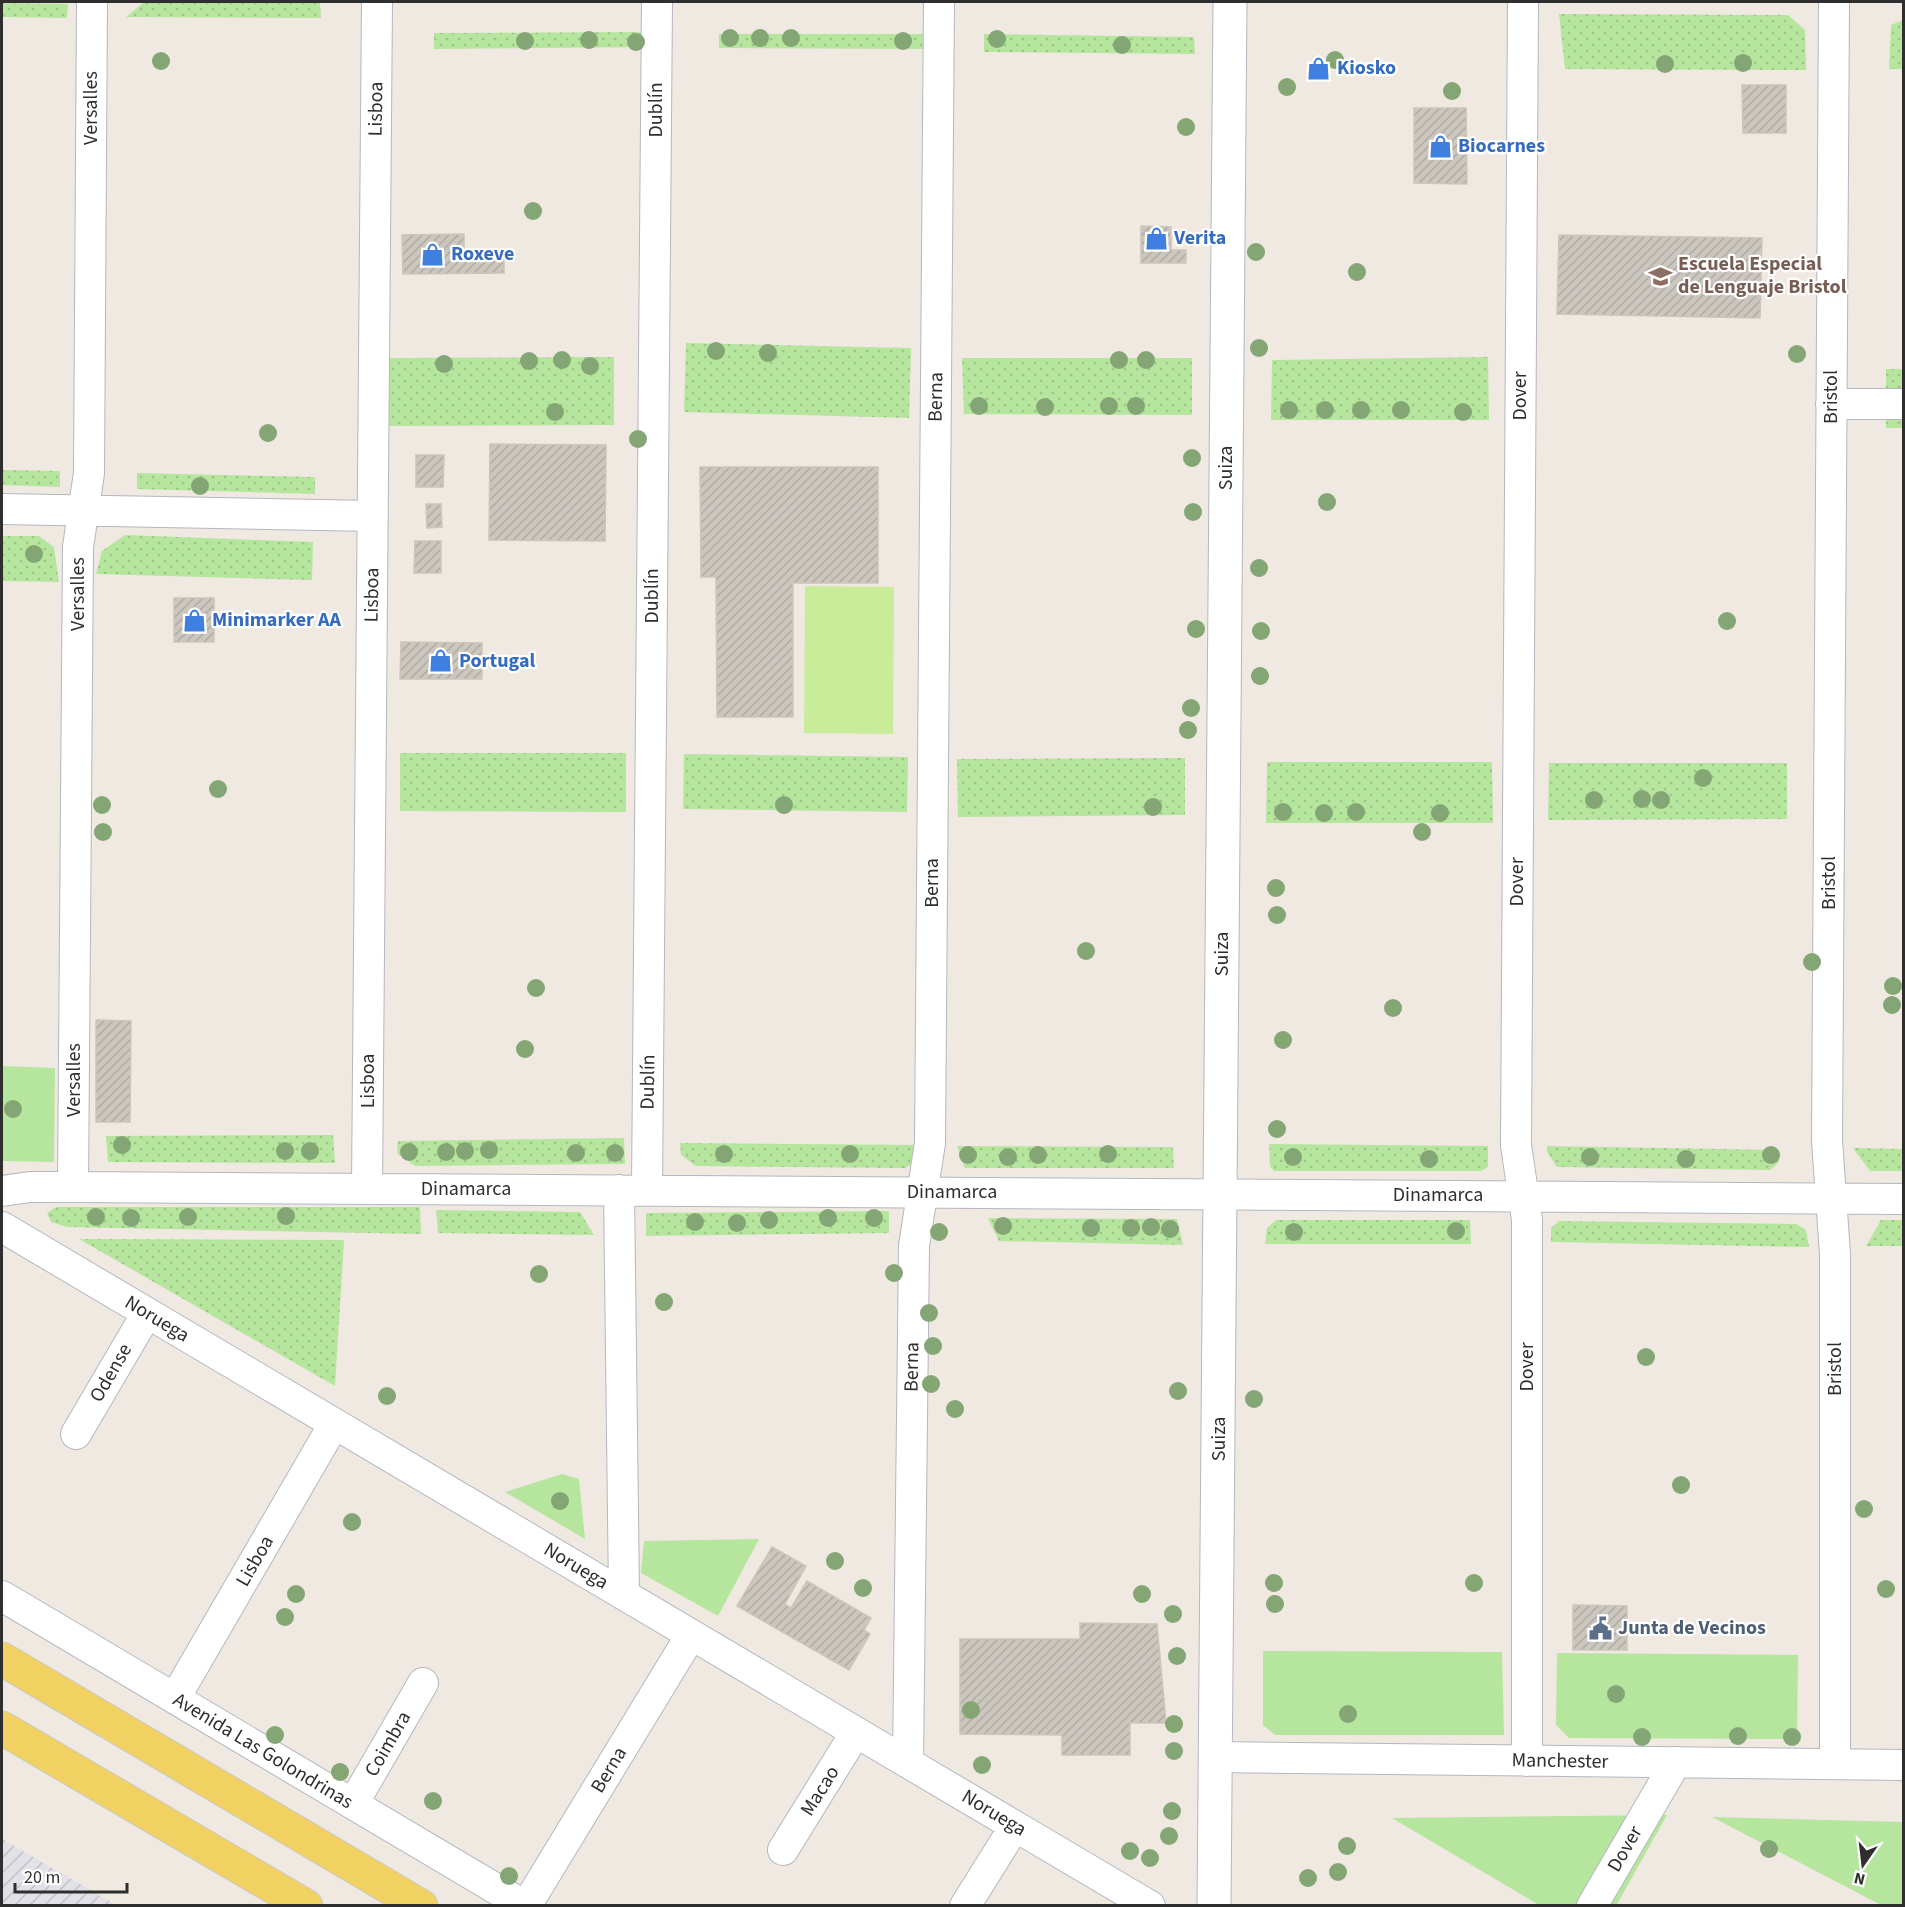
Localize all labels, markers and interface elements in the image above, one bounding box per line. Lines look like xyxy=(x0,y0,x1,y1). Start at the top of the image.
place label: Kiosko xyxy=(1337,54,1396,82)
shop icon: Kiosko xyxy=(1306,55,1332,81)
street label: Versalles xyxy=(77,71,105,145)
street label: Lisboa xyxy=(362,81,390,137)
street label: Dublín xyxy=(642,82,670,138)
place label: Biocarnes xyxy=(1458,132,1545,160)
shop icon: Biocarnes xyxy=(1427,133,1453,159)
place label: Verita xyxy=(1173,224,1226,252)
shop icon: Verita xyxy=(1143,225,1169,251)
place label: Roxeve xyxy=(451,240,514,268)
shop icon: Roxeve xyxy=(420,241,446,267)
place label: Escuela Especial de Lenguaje Bristol xyxy=(1678,250,1847,301)
school or university icon: Escuela Especial de Lenguaje Bristol xyxy=(1647,263,1673,289)
street label: Bristol xyxy=(1817,370,1845,424)
street label: Dover xyxy=(1506,371,1534,421)
street label: Berna xyxy=(922,372,950,422)
street label: Suiza xyxy=(1212,446,1240,490)
street label: Versalles xyxy=(64,557,92,631)
street label: Lisboa xyxy=(358,567,386,623)
street label: Dublín xyxy=(638,568,666,624)
place label: Minimarker AA xyxy=(212,606,342,634)
shop icon: Minimarker AA xyxy=(181,607,207,633)
place label: Portugal xyxy=(459,647,535,675)
shop icon: Portugal xyxy=(428,648,454,674)
street label: Bristol xyxy=(1815,856,1843,910)
street label: Dover xyxy=(1503,857,1531,907)
street label: Berna xyxy=(918,858,946,908)
street label: Suiza xyxy=(1208,932,1236,976)
street label: Versalles xyxy=(60,1043,88,1117)
street label: Lisboa xyxy=(354,1054,382,1108)
street label: Dublín xyxy=(634,1054,662,1110)
street label: Dinamarca xyxy=(421,1175,511,1203)
street label: Dinamarca xyxy=(907,1178,997,1206)
street label: Dinamarca xyxy=(1393,1181,1483,1209)
street label: Noruega xyxy=(119,1289,195,1349)
street label: Odense xyxy=(83,1338,139,1408)
street label: Berna xyxy=(898,1342,926,1392)
street label: Dover xyxy=(1513,1342,1541,1392)
street label: Bristol xyxy=(1821,1342,1849,1396)
street label: Suiza xyxy=(1205,1417,1233,1461)
street label: Lisboa xyxy=(229,1530,281,1592)
street label: Noruega xyxy=(538,1536,614,1596)
place label: Junta de Vecinos xyxy=(1618,1614,1766,1642)
public building icon: Junta de Vecinos xyxy=(1587,1615,1613,1641)
street label: Avenida Las Golondrinas xyxy=(168,1686,358,1816)
street label: Coimbra xyxy=(358,1706,418,1782)
street label: Berna xyxy=(584,1742,634,1798)
street label: Manchester xyxy=(1511,1746,1609,1776)
street label: Macao xyxy=(794,1760,846,1822)
street label: Noruega xyxy=(956,1783,1032,1843)
street label: Dover xyxy=(1601,1821,1649,1877)
north arrow xyxy=(1833,1835,1893,1895)
scale bar xyxy=(15,1856,128,1894)
text: 20 m xyxy=(24,1865,60,1890)
text: N xyxy=(1852,1867,1867,1891)

